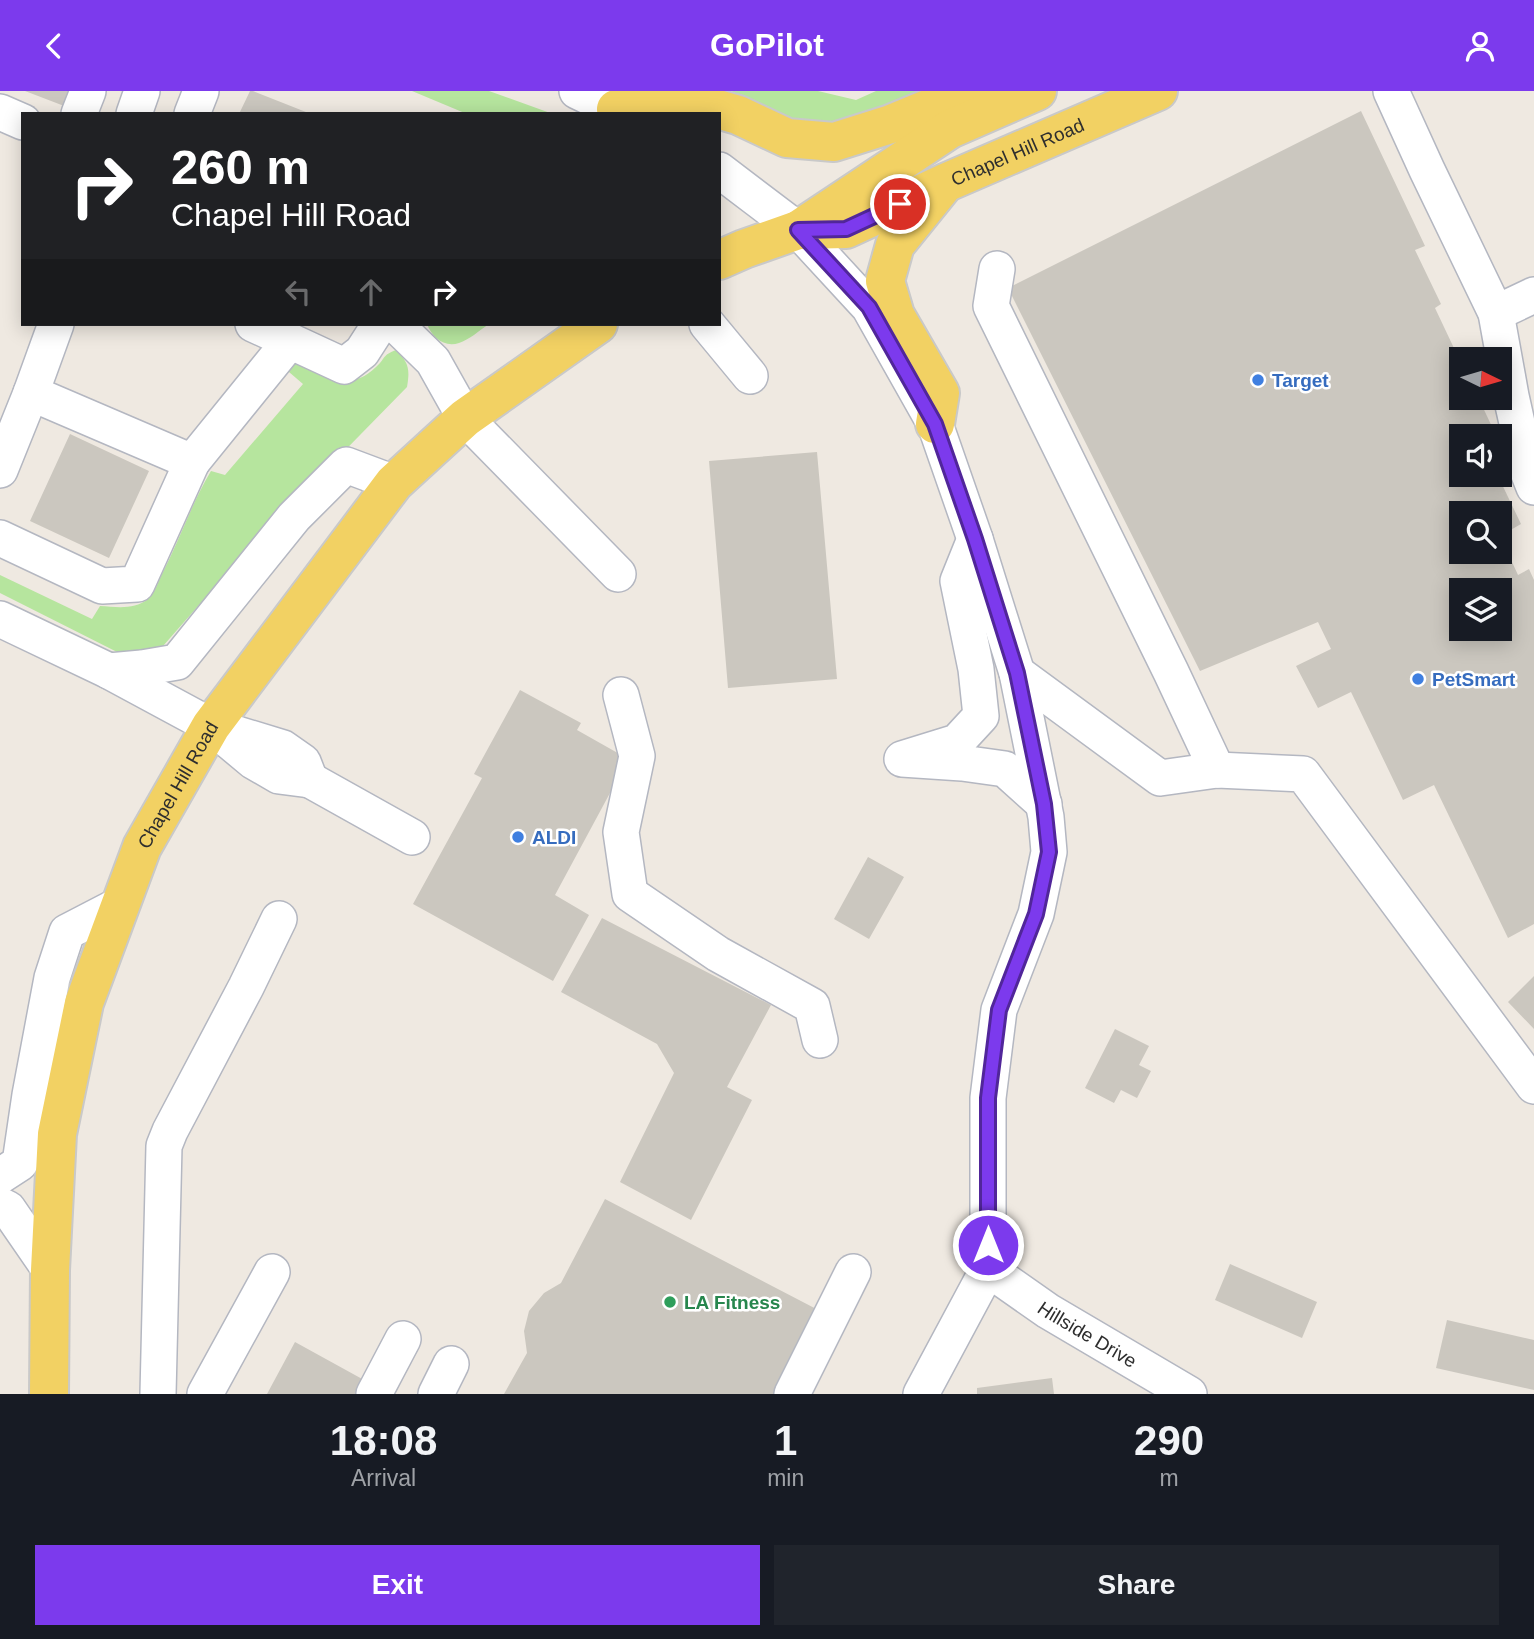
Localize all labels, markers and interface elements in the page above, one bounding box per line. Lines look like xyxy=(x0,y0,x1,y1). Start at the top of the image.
icon: back xyxy=(35,27,73,65)
text: GoPilot xyxy=(710,27,824,63)
icon: person xyxy=(1461,27,1499,65)
street label: Chapel Hill Road xyxy=(948,114,1087,190)
icon: right xyxy=(56,140,147,231)
text: 260 m xyxy=(171,140,310,194)
pin xyxy=(870,174,930,234)
icon: arrive xyxy=(881,185,919,223)
text: Chapel Hill Road xyxy=(171,197,411,233)
icon: left xyxy=(279,273,317,311)
icon: ahead xyxy=(352,273,390,311)
icon: right xyxy=(425,273,463,311)
north arrow xyxy=(1449,347,1512,409)
map controls xyxy=(1449,347,1512,641)
place label: Target xyxy=(1272,370,1329,391)
marker: Target xyxy=(1250,372,1266,388)
button: sound xyxy=(1449,424,1512,487)
button: search xyxy=(1449,501,1512,564)
button: layers xyxy=(1449,578,1512,641)
place label: PetSmart xyxy=(1432,669,1516,690)
marker: PetSmart xyxy=(1410,671,1426,687)
street label: Chapel Hill Road xyxy=(133,718,222,852)
place label: ALDI xyxy=(532,827,576,848)
marker: ALDI xyxy=(510,829,526,845)
position arrow xyxy=(951,1208,1025,1282)
place label: LA Fitness xyxy=(684,1292,780,1313)
marker: LA Fitness xyxy=(662,1294,678,1310)
street label: Hillside Drive xyxy=(1034,1297,1140,1372)
text: 18:08 xyxy=(330,1417,437,1464)
text: 1 xyxy=(774,1417,797,1464)
text: 290 xyxy=(1134,1417,1204,1464)
text: Arrival xyxy=(351,1465,416,1491)
text: min xyxy=(767,1465,804,1491)
text: m xyxy=(1160,1465,1179,1491)
button: Exit xyxy=(35,1545,760,1625)
button: Share xyxy=(774,1545,1499,1625)

